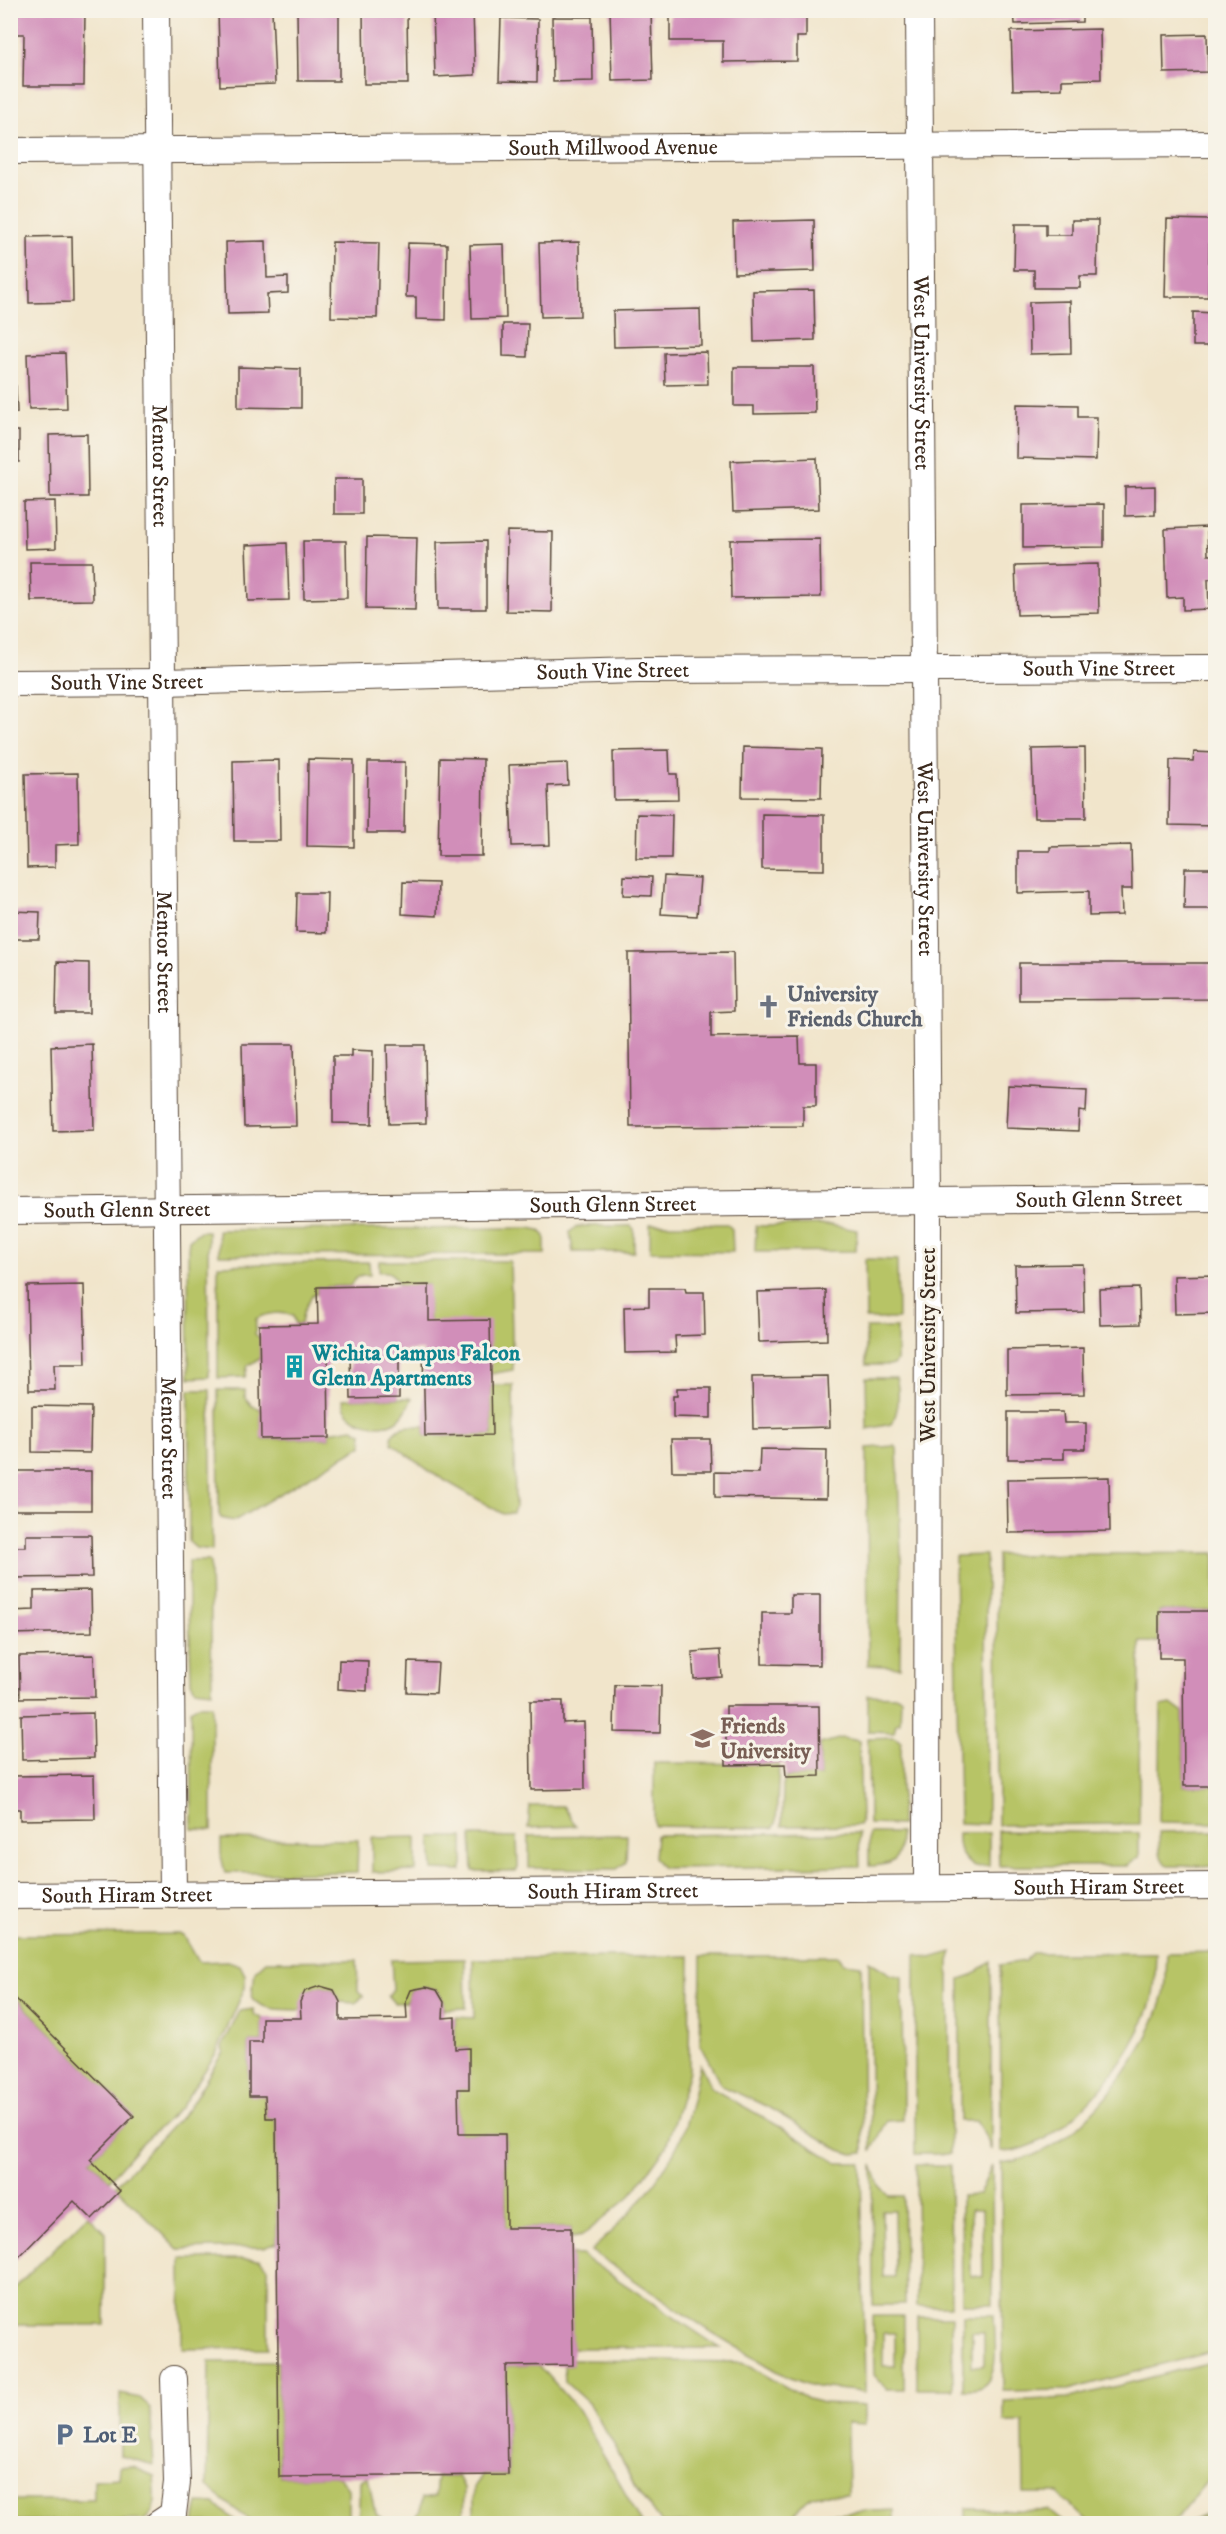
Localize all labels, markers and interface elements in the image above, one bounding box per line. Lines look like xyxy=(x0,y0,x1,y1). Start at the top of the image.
street label: South Millwood Avenue xyxy=(508,133,718,162)
street label: West University Street xyxy=(907,274,936,471)
street label: Mentor Street xyxy=(146,404,174,528)
street label: South Vine Street xyxy=(1022,655,1175,682)
street label: South Vine Street xyxy=(536,656,689,686)
street label: South Vine Street xyxy=(50,667,204,696)
street label: West University Street xyxy=(911,760,940,957)
street label: Mentor Street xyxy=(150,890,179,1014)
place label: University Friends Church xyxy=(787,981,923,1033)
church icon: University Friends Church xyxy=(756,994,782,1020)
street label: South Glenn Street xyxy=(1015,1185,1183,1214)
street label: South Glenn Street xyxy=(529,1190,697,1219)
street label: South Glenn Street xyxy=(43,1195,211,1224)
street label: West University Street xyxy=(915,1247,942,1444)
place label: Wichita Campus Falcon Glenn Apartments xyxy=(311,1340,521,1392)
building icon: Wichita Campus Falcon Glenn Apartments xyxy=(281,1353,307,1379)
street label: Mentor Street xyxy=(155,1376,183,1500)
place label: Friends University xyxy=(720,1713,812,1765)
school or university icon: Friends University xyxy=(689,1726,715,1752)
street label: South Hiram Street xyxy=(1013,1873,1185,1901)
street label: South Hiram Street xyxy=(527,1877,699,1905)
street label: South Hiram Street xyxy=(41,1881,213,1909)
parking icon: Lot E xyxy=(52,2422,78,2448)
place label: Lot E xyxy=(83,2422,137,2449)

